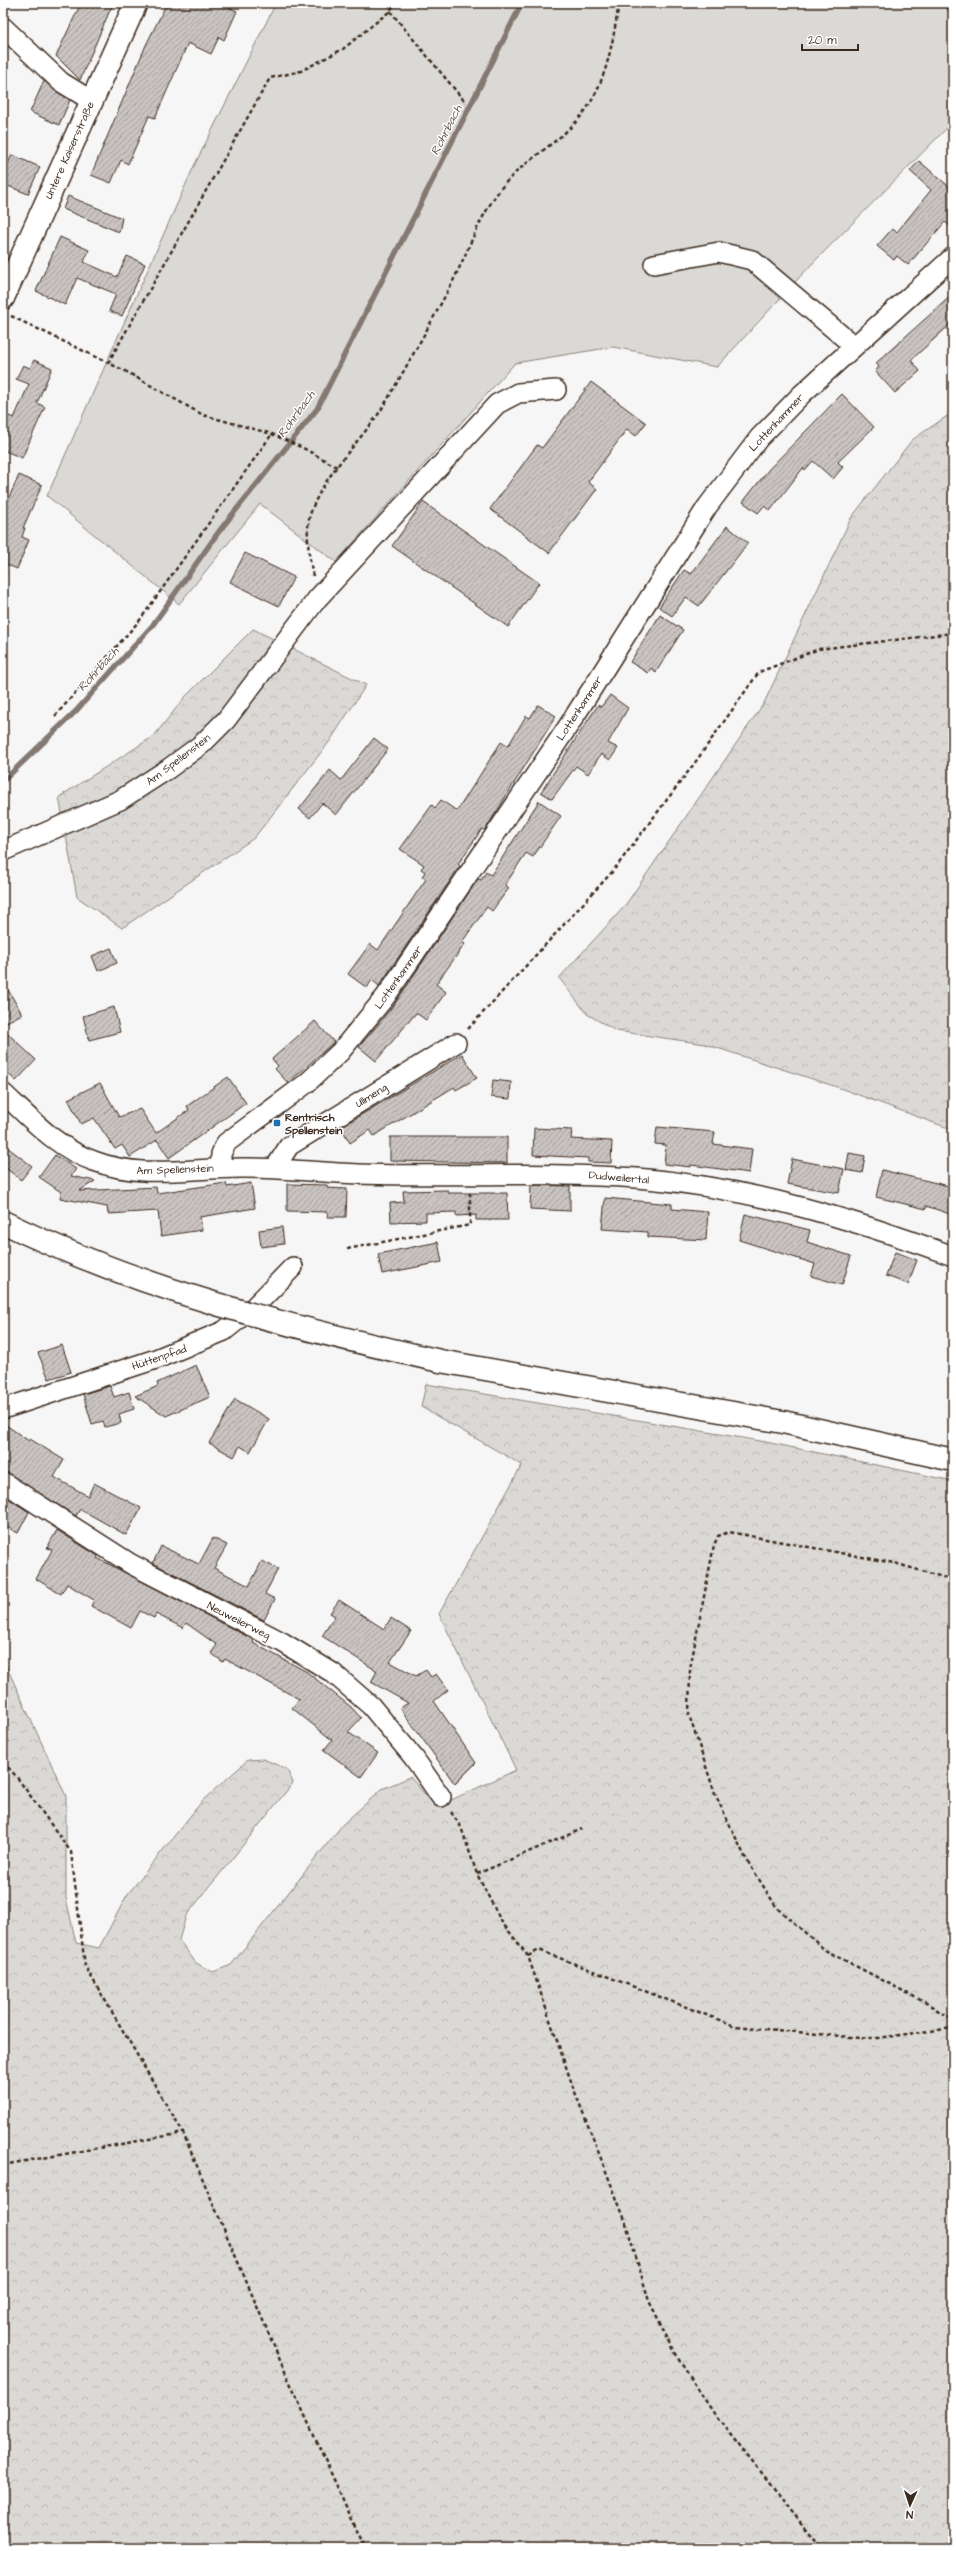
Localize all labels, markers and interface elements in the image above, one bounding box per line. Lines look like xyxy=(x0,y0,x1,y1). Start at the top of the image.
scale bar xyxy=(802,26,858,52)
text: 20 m xyxy=(808,32,837,49)
street label: Untere Kaiserstraße xyxy=(41,99,98,201)
water label: Rohrbach xyxy=(427,101,467,158)
water label: Rohrbach xyxy=(274,386,320,441)
street label: Lottenhammer xyxy=(746,390,807,455)
water label: Rohrbach xyxy=(74,643,124,695)
street label: Lottenhammer xyxy=(553,673,606,744)
street label: Am Spellenstein xyxy=(143,730,214,789)
street label: Lottenhammer xyxy=(371,943,426,1012)
street label: Ullmeng xyxy=(352,1080,391,1112)
place label: Rentrisch Spellenstein xyxy=(284,1110,343,1139)
marker: Rentrisch Spellenstein xyxy=(272,1118,282,1128)
street label: Am Spellenstein xyxy=(136,1161,214,1178)
street label: Dudweilertal xyxy=(588,1167,650,1188)
street label: Hüttenpfad xyxy=(130,1341,189,1374)
street label: Neuweilerweg xyxy=(204,1598,273,1644)
north arrow xyxy=(890,2485,930,2525)
text: N xyxy=(906,2507,913,2522)

